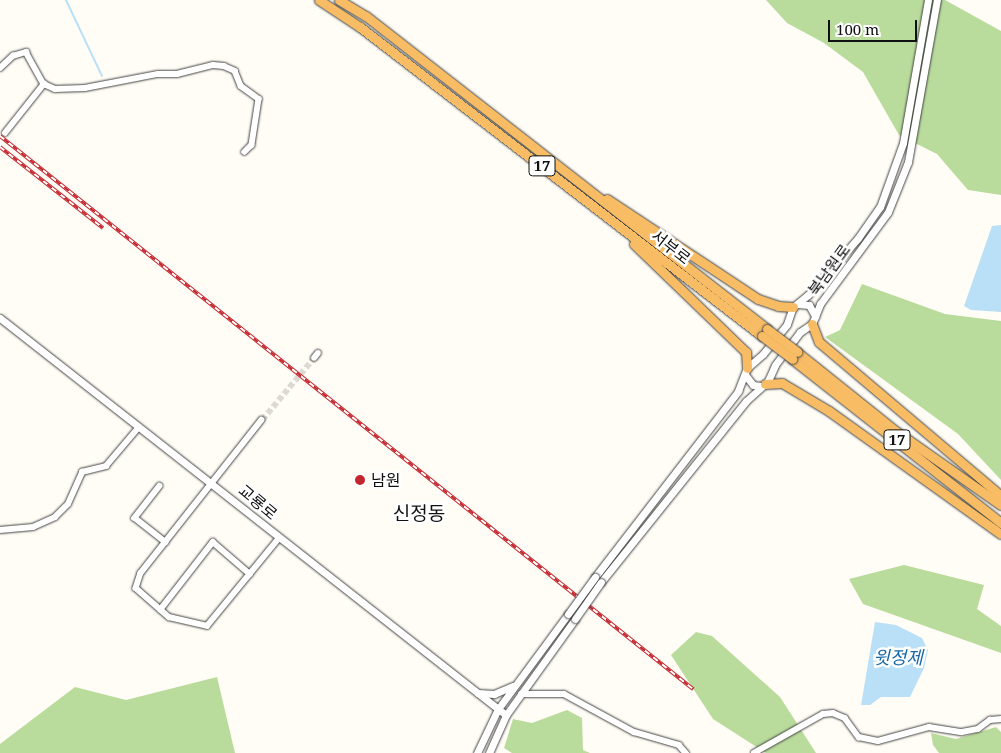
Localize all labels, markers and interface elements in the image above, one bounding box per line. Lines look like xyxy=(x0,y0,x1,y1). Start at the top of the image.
scale bar xyxy=(831,10,920,42)
text: 100 m xyxy=(836,19,879,39)
road number: 17 xyxy=(528,154,556,178)
street label: 서부로 xyxy=(648,226,694,268)
street label: 북남원로 xyxy=(804,241,854,299)
road number: 17 xyxy=(883,428,911,452)
place label: 남원 xyxy=(371,470,400,490)
marker: 남원 xyxy=(353,473,367,487)
street label: 교룡로 xyxy=(235,480,281,524)
district label: 신정동 xyxy=(393,503,445,525)
water label: 윗정제 xyxy=(873,646,923,668)

